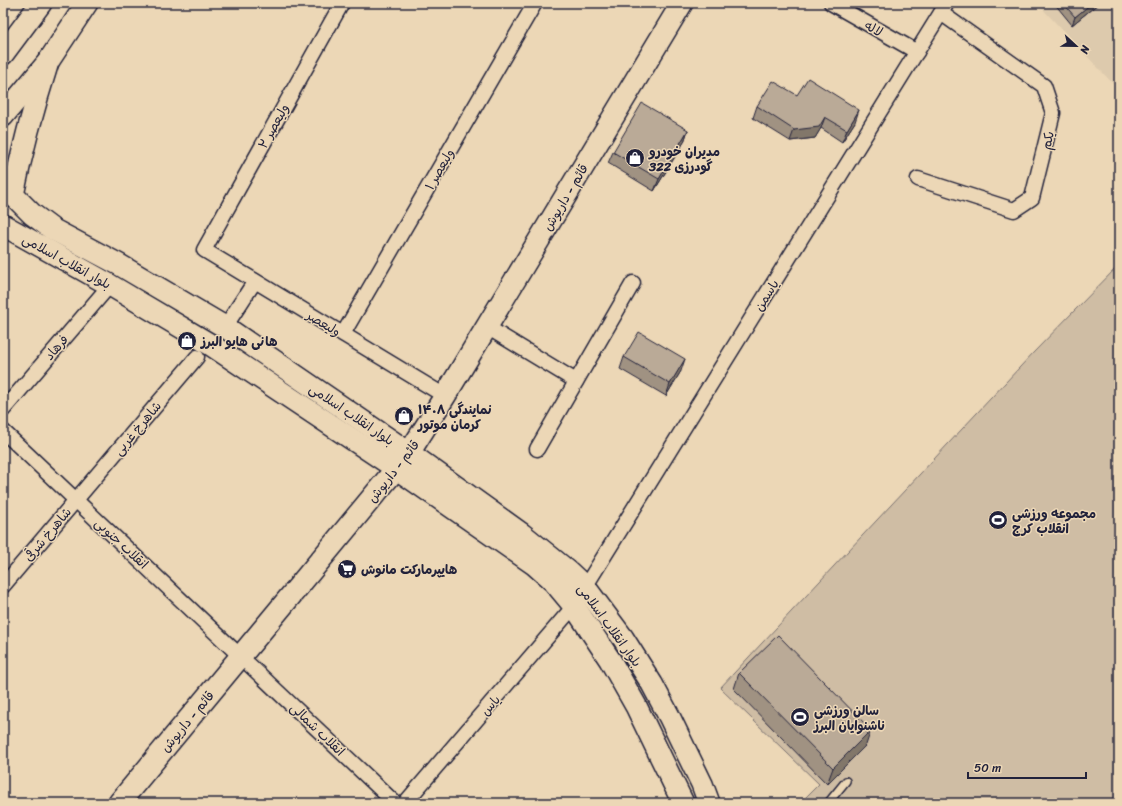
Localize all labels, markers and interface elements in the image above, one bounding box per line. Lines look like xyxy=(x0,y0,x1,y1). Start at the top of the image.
street label: لاله xyxy=(860,14,887,43)
north arrow xyxy=(1056,26,1096,66)
text: N xyxy=(1074,42,1095,57)
street label: ولیعصر ۲ xyxy=(252,99,295,153)
street label: یکم xyxy=(1034,128,1061,152)
place label: مدیران خودرو گودرزی 322 xyxy=(648,140,720,178)
street label: ولیعصر ۱ xyxy=(418,144,461,194)
shop icon: مدیران خودرو گودرزی 322 xyxy=(624,147,646,169)
street label: قائم - داریوش xyxy=(536,159,595,235)
street label: بلوار انقلاب اسلامی xyxy=(18,227,115,295)
street label: یاسمن xyxy=(748,275,785,316)
street label: ولیعصر xyxy=(301,304,345,343)
street label: فرهاد xyxy=(38,329,74,366)
shop icon: هانی هایو البرز xyxy=(176,330,198,352)
place label: هانی هایو البرز xyxy=(200,330,278,353)
street label: بلوار انقلاب اسلامی xyxy=(304,377,399,452)
street label: شاهرخ غربی xyxy=(108,396,167,461)
place label: نمایندگی ۱۴۰۸ کرمان موتور xyxy=(417,398,492,436)
shop icon: نمایندگی ۱۴۰۸ کرمان موتور xyxy=(393,405,415,427)
street label: قائم - داریوش xyxy=(361,435,426,508)
street label: شاهرخ شرقی xyxy=(18,502,77,567)
place label: مجموعه ورزشی انقلاب کرج xyxy=(1012,502,1096,540)
sports icon: مجموعه ورزشی انقلاب کرج xyxy=(987,509,1009,531)
street label: انقلاب جنوبی xyxy=(89,512,154,575)
supermarket icon: هایپرمارکت مانوش xyxy=(336,558,358,580)
place label: هایپرمارکت مانوش xyxy=(361,558,458,581)
street label: بلوار انقلاب اسلامی xyxy=(571,579,648,672)
street label: قائم - داریوش xyxy=(154,685,220,757)
street label: یاس xyxy=(474,689,506,721)
street label: انقلاب شمالی xyxy=(285,697,351,762)
place label: سالن ورزشی ناشنوایان البرز xyxy=(813,699,885,737)
sports icon: سالن ورزشی ناشنوایان البرز xyxy=(789,706,811,728)
scale bar xyxy=(968,754,1086,780)
text: 50 m xyxy=(974,757,1001,779)

